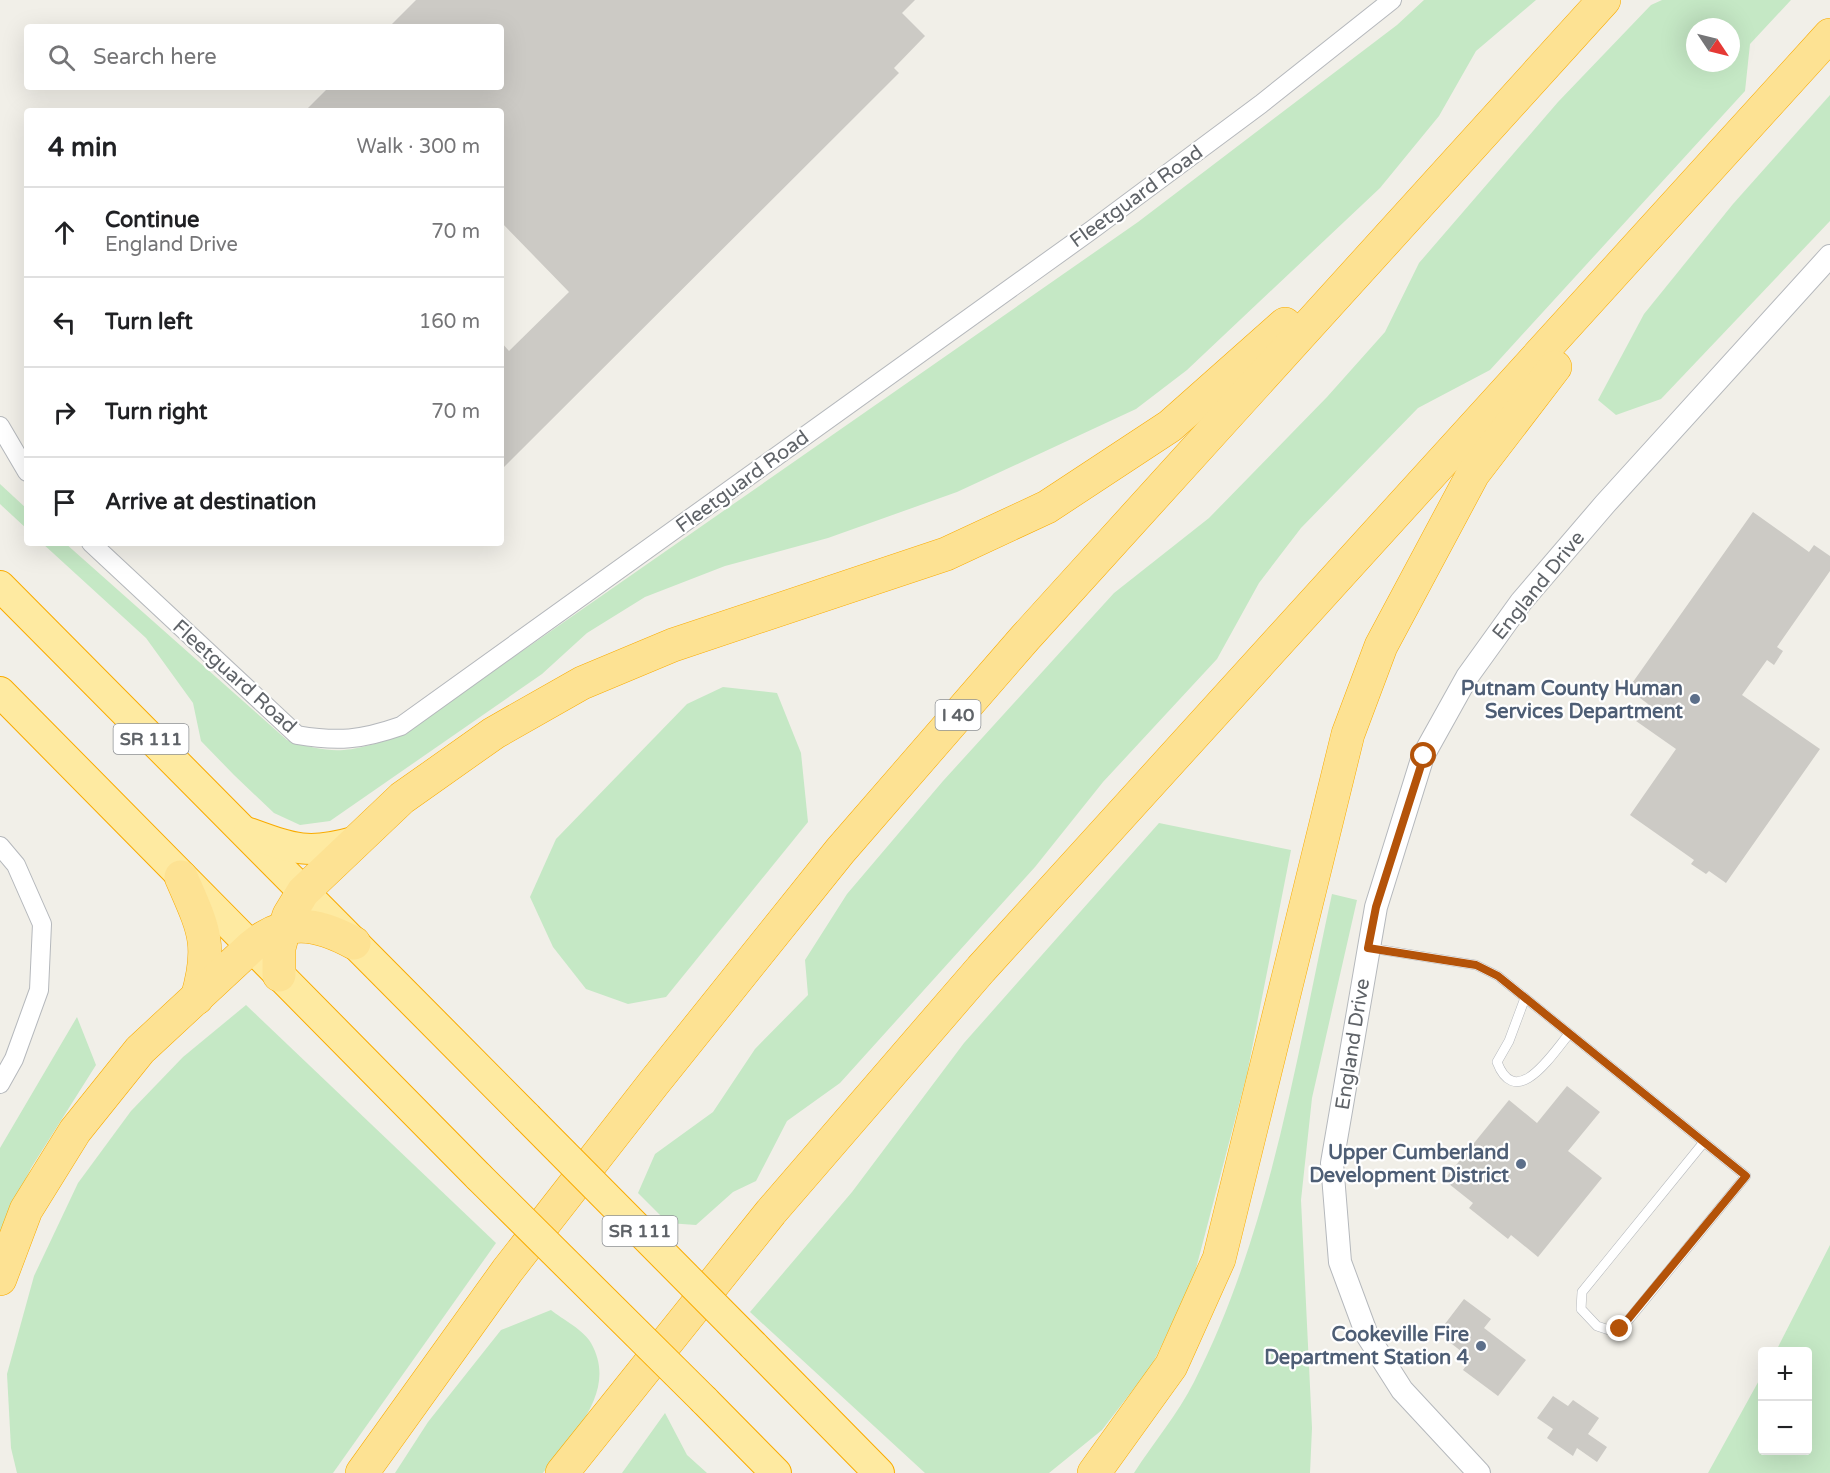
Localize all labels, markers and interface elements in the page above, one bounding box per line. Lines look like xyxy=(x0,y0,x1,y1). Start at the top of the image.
north arrow xyxy=(1686,18,1740,72)
search box xyxy=(24,24,504,90)
icon: search xyxy=(45,41,78,74)
text: Search here xyxy=(93,44,217,70)
text: 4 min xyxy=(48,132,117,163)
text: Walk · 300 m xyxy=(357,135,480,159)
street label: Fleetguard Road xyxy=(1065,140,1208,253)
text: Continue xyxy=(105,207,200,233)
icon: ahead xyxy=(48,216,81,249)
text: 70 m xyxy=(431,220,480,244)
text: England Drive xyxy=(105,233,238,257)
icon: left xyxy=(48,306,81,339)
text: Turn left xyxy=(105,309,193,335)
text: 160 m xyxy=(419,310,480,334)
icon: right xyxy=(48,396,81,429)
text: Turn right xyxy=(105,399,207,425)
text: 70 m xyxy=(431,400,480,424)
street label: Fleetguard Road xyxy=(671,425,814,538)
icon: arrive xyxy=(48,486,81,519)
text: Arrive at destination xyxy=(105,489,316,515)
street label: England Drive xyxy=(1488,526,1590,645)
street label: Fleetguard Road xyxy=(167,615,301,739)
place label: Putnam County Human Services Department xyxy=(1461,677,1683,724)
marker: Putnam County Human Services Department xyxy=(1688,692,1702,706)
road number: I 40 xyxy=(936,700,980,730)
road number: SR 111 xyxy=(114,724,188,754)
route start xyxy=(1410,742,1436,768)
street label: England Drive xyxy=(1331,977,1375,1112)
place label: Upper Cumberland Development District xyxy=(1309,1141,1509,1188)
marker: Upper Cumberland Development District xyxy=(1514,1157,1528,1171)
road number: SR 111 xyxy=(602,1216,678,1246)
route end xyxy=(1606,1315,1632,1341)
place label: Cookeville Fire Department Station 4 xyxy=(1264,1323,1469,1370)
marker: Cookeville Fire Department Station 4 xyxy=(1474,1339,1488,1353)
map controls xyxy=(1758,1347,1812,1455)
button: + xyxy=(1758,1347,1812,1401)
button: − xyxy=(1758,1401,1812,1455)

